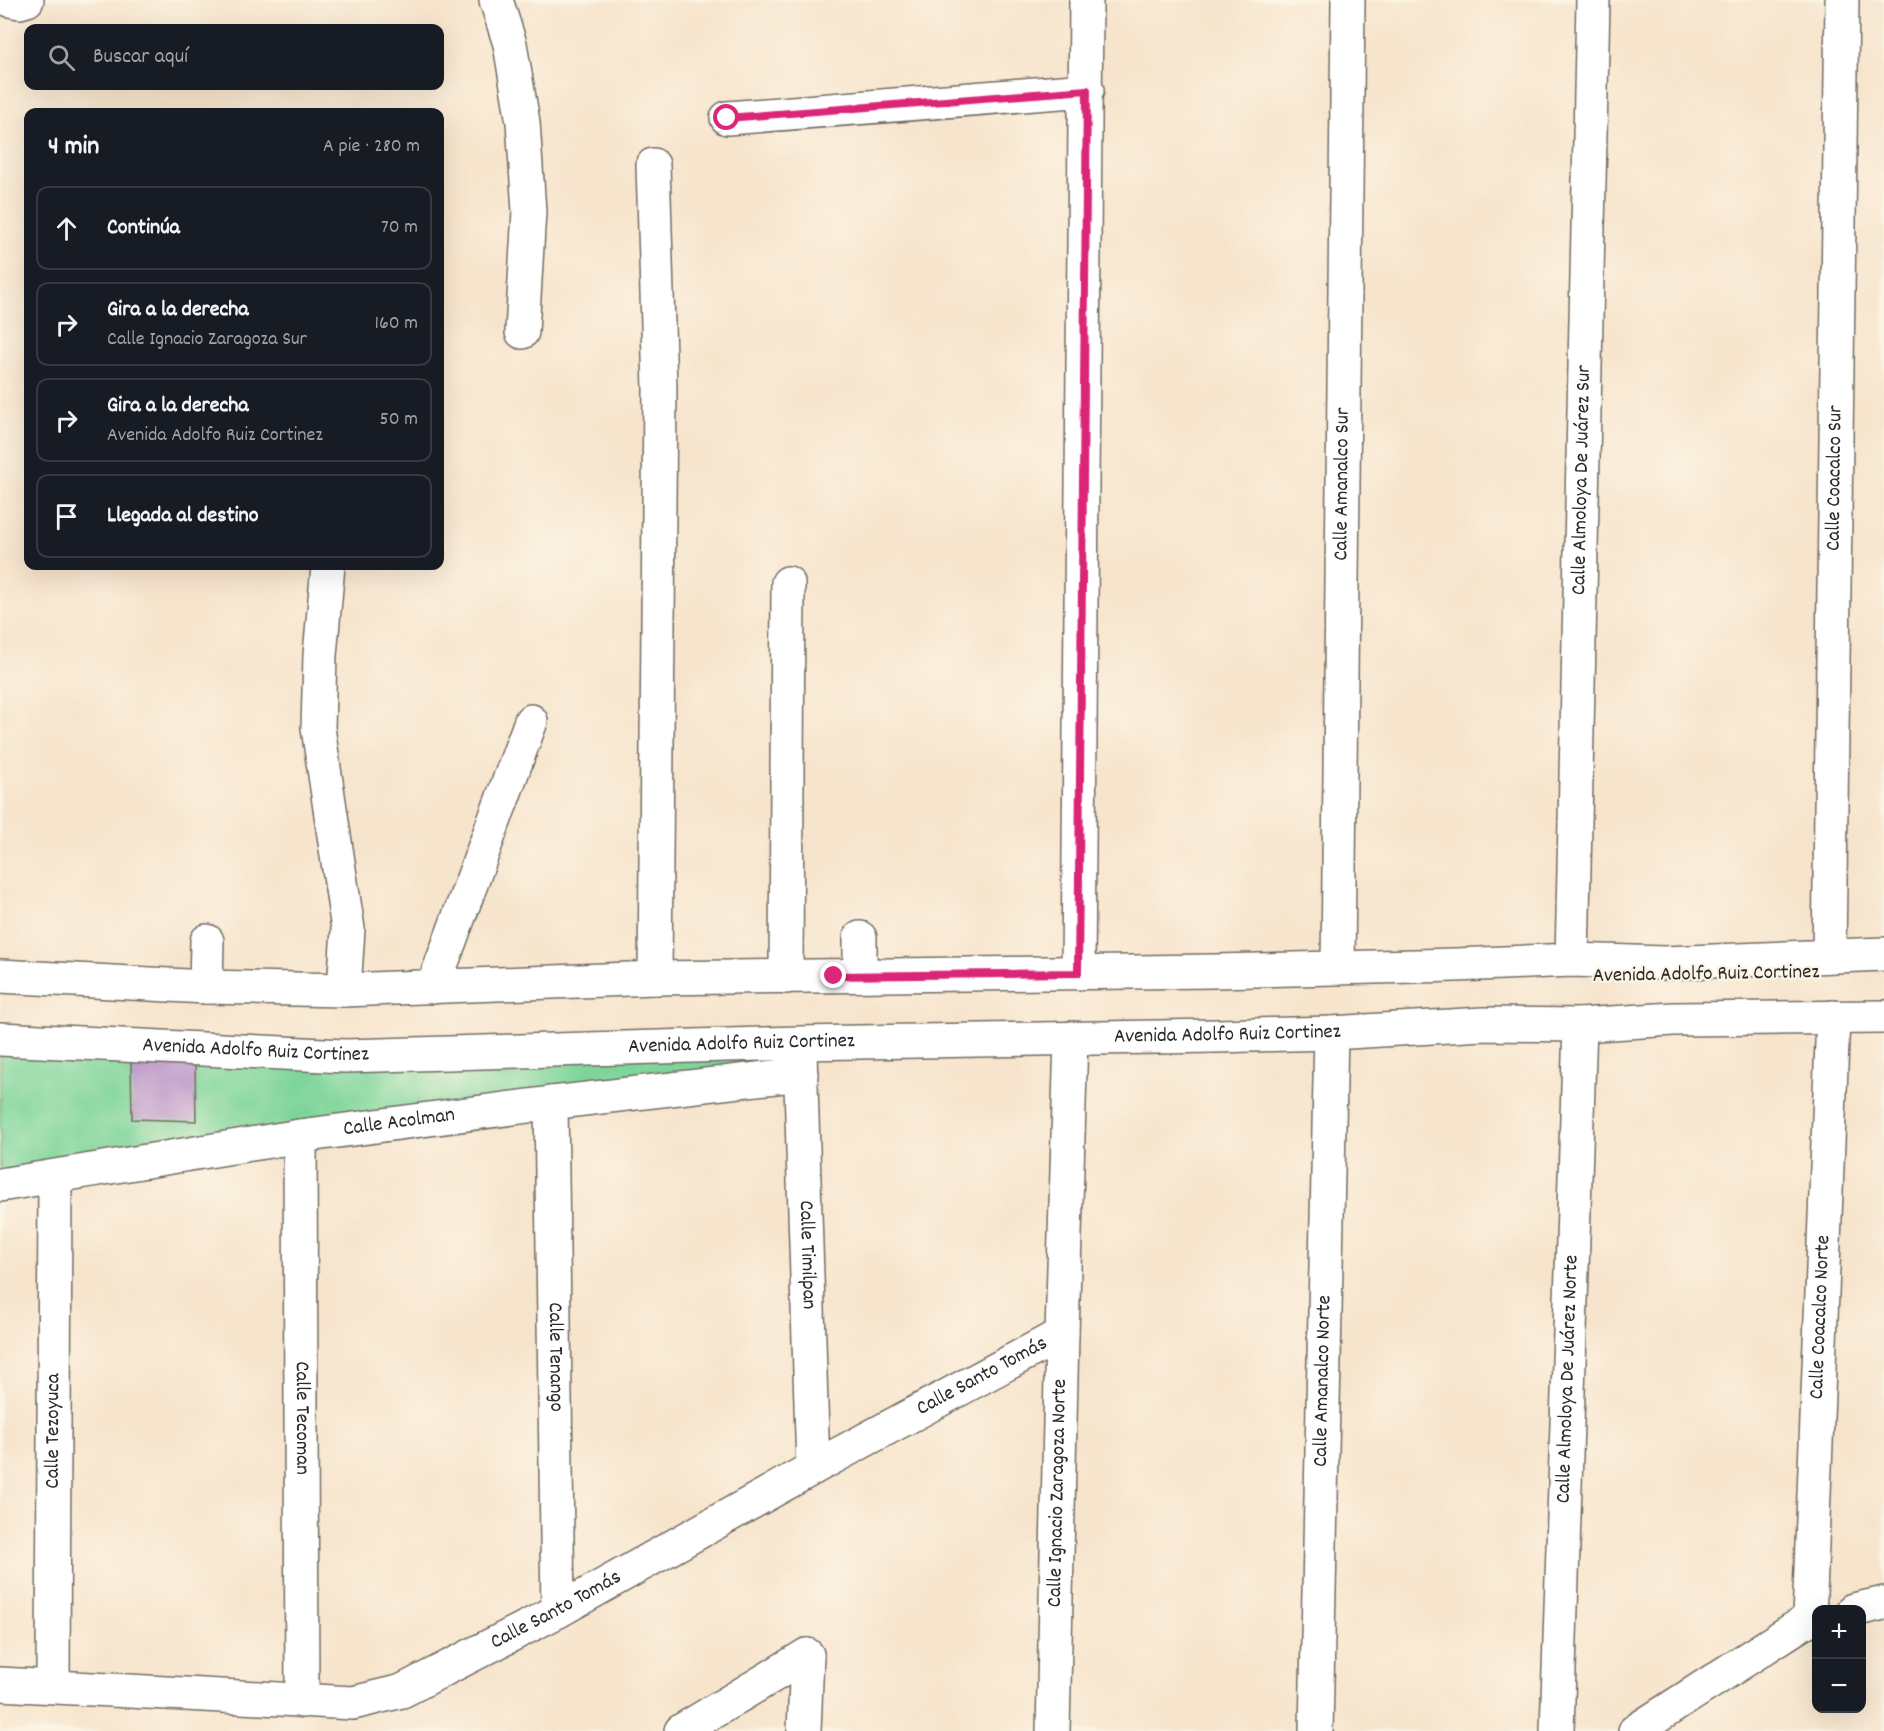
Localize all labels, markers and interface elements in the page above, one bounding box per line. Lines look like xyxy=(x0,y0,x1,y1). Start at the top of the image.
search box xyxy=(24,24,444,90)
icon: search xyxy=(45,41,78,74)
text: Buscar aquí xyxy=(93,42,188,73)
route start xyxy=(713,104,739,130)
text: 4 min xyxy=(48,129,99,166)
text: A pie · 280 m xyxy=(323,133,420,161)
icon: ahead xyxy=(50,212,83,245)
text: Continúa xyxy=(107,213,180,244)
text: 70 m xyxy=(381,214,418,242)
text: Gira a la derecha xyxy=(107,295,249,326)
icon: right xyxy=(50,308,83,341)
text: 160 m xyxy=(375,310,418,338)
text: Calle Ignacio Zaragoza Sur xyxy=(107,326,307,354)
street label: Calle Almoloya De Juárez Sur xyxy=(1565,365,1600,596)
text: Gira a la derecha xyxy=(107,391,249,422)
icon: right xyxy=(50,404,83,437)
street label: Calle Coacalco Sur xyxy=(1820,405,1851,551)
text: 50 m xyxy=(380,406,418,434)
street label: Calle Amanalco Sur xyxy=(1327,407,1359,561)
text: Avenida Adolfo Ruiz Cortinez xyxy=(107,422,323,450)
icon: arrive xyxy=(50,500,83,533)
text: Llegada al destino xyxy=(107,501,259,532)
street label: Avenida Adolfo Ruiz Cortinez xyxy=(1592,958,1820,992)
route end xyxy=(820,962,846,988)
street label: Avenida Adolfo Ruiz Cortinez xyxy=(1114,1017,1342,1053)
street label: Avenida Adolfo Ruiz Cortinez xyxy=(628,1027,855,1063)
street label: Avenida Adolfo Ruiz Cortinez xyxy=(142,1031,369,1071)
street label: Calle Acolman xyxy=(341,1101,457,1145)
street label: Calle Timilpan xyxy=(790,1200,823,1310)
street label: Calle Coacalco Norte xyxy=(1803,1235,1839,1400)
street label: Calle Almoloya De Juárez Norte xyxy=(1549,1254,1588,1504)
street label: Calle Amanalco Norte xyxy=(1307,1295,1340,1467)
street label: Calle Tenango xyxy=(539,1302,570,1412)
street label: Calle Santo Tomás xyxy=(912,1329,1053,1424)
street label: Calle Tecoman xyxy=(286,1361,316,1475)
street label: Calle Tezoyuca xyxy=(39,1372,69,1489)
street label: Calle Ignacio Zaragoza Norte xyxy=(1041,1378,1076,1608)
street label: Calle Santo Tomás xyxy=(486,1563,627,1658)
map controls xyxy=(1812,1605,1866,1713)
button: + xyxy=(1812,1605,1866,1659)
button: − xyxy=(1812,1659,1866,1713)

